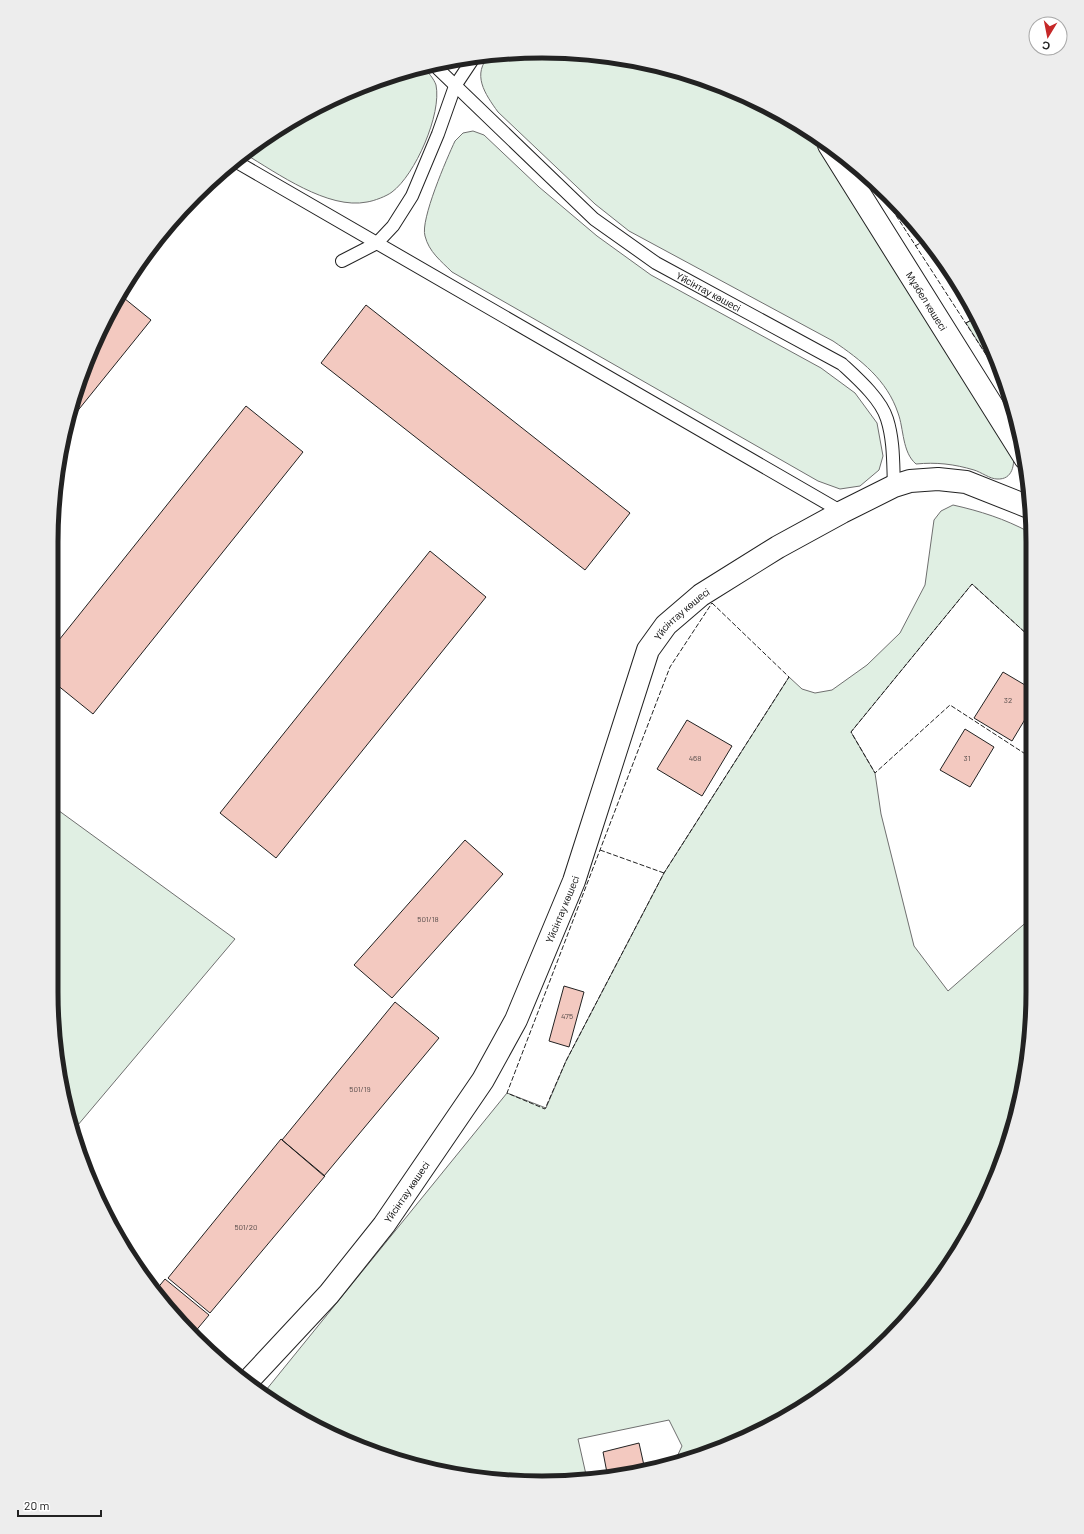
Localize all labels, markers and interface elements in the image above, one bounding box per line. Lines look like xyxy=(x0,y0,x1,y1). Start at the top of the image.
north arrow xyxy=(1028,16,1068,56)
text: С xyxy=(1041,39,1051,53)
street label: Үйсінтау көшесі xyxy=(674,269,743,314)
street label: Мұзбел көшесі xyxy=(904,269,950,333)
street label: Үйсінтау көшесі xyxy=(651,585,712,642)
house number: 32 xyxy=(1004,695,1012,705)
house number: 468 xyxy=(689,753,701,763)
house number: 31 xyxy=(964,753,971,763)
street label: Үйсінтау көшесі xyxy=(543,874,581,945)
house number: 501/18 xyxy=(417,914,439,924)
house number: 475 xyxy=(561,1011,573,1021)
house number: 501/19 xyxy=(349,1084,371,1094)
street label: Үйсінтау көшесі xyxy=(381,1159,432,1225)
house number: 501/20 xyxy=(234,1222,258,1232)
scale bar xyxy=(18,1492,101,1518)
text: 20 m xyxy=(24,1498,50,1512)

